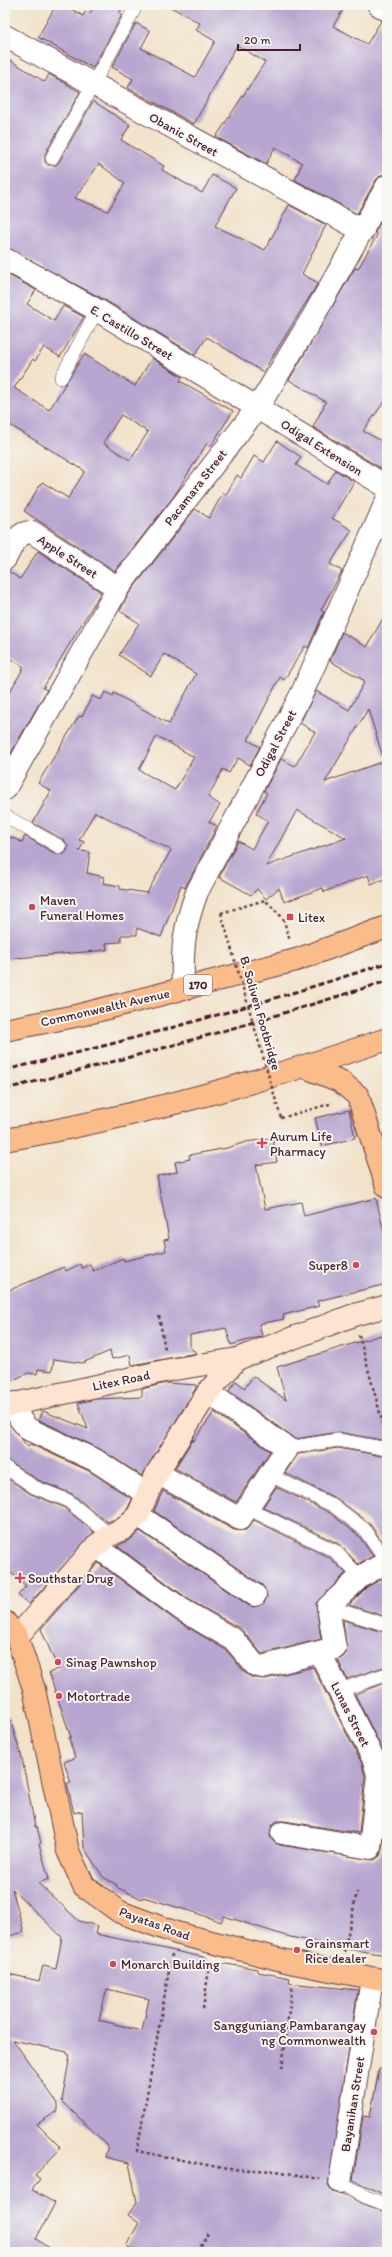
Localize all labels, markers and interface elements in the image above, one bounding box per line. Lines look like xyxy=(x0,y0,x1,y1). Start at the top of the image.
scale bar xyxy=(238,26,300,52)
text: 20 m xyxy=(244,33,271,47)
street label: Obanic Street xyxy=(147,109,221,160)
street label: E. Castillo Street xyxy=(88,302,176,363)
street label: Odigal Extension xyxy=(278,416,366,479)
street label: Pacamara Street xyxy=(161,446,230,528)
street label: Apple Street xyxy=(35,531,101,582)
street label: Odigal Street xyxy=(251,707,299,779)
place label: Maven Funeral Homes xyxy=(40,893,124,923)
marker: Maven Funeral Homes xyxy=(27,902,37,912)
place label: Litex xyxy=(298,910,325,925)
marker: Litex xyxy=(285,912,295,922)
street label: B. Soliven Footbridge xyxy=(237,955,284,1072)
road number: 170 xyxy=(184,975,212,995)
street label: Commonwealth Avenue xyxy=(39,985,171,1030)
place label: Aurum Life Pharmacy xyxy=(270,1129,332,1159)
marker: Aurum Life Pharmacy xyxy=(257,1138,267,1148)
place label: Super8 xyxy=(308,1258,348,1273)
marker: Super8 xyxy=(351,1260,361,1270)
street label: Litex Road xyxy=(91,1367,151,1394)
place label: Southstar Drug xyxy=(28,1571,114,1586)
marker: Southstar Drug xyxy=(15,1573,25,1583)
place label: Sinag Pawnshop xyxy=(66,1655,157,1670)
marker: Sinag Pawnshop xyxy=(53,1657,63,1667)
street label: Lunas Street xyxy=(328,1679,373,1749)
place label: Motortrade xyxy=(67,1689,130,1704)
marker: Motortrade xyxy=(54,1691,64,1701)
street label: Payatas Road xyxy=(117,1904,192,1943)
place label: Grainsmart Rice dealer xyxy=(305,1936,370,1966)
marker: Grainsmart Rice dealer xyxy=(292,1945,302,1955)
place label: Monarch Building xyxy=(121,1957,220,1972)
marker: Monarch Building xyxy=(108,1959,118,1969)
place label: Sangguniang Pambarangay ng Commonwealth xyxy=(214,2018,366,2048)
marker: Sangguniang Pambarangay ng Commonwealth xyxy=(369,2027,379,2037)
street label: Bayanihan Street xyxy=(338,2055,367,2153)

